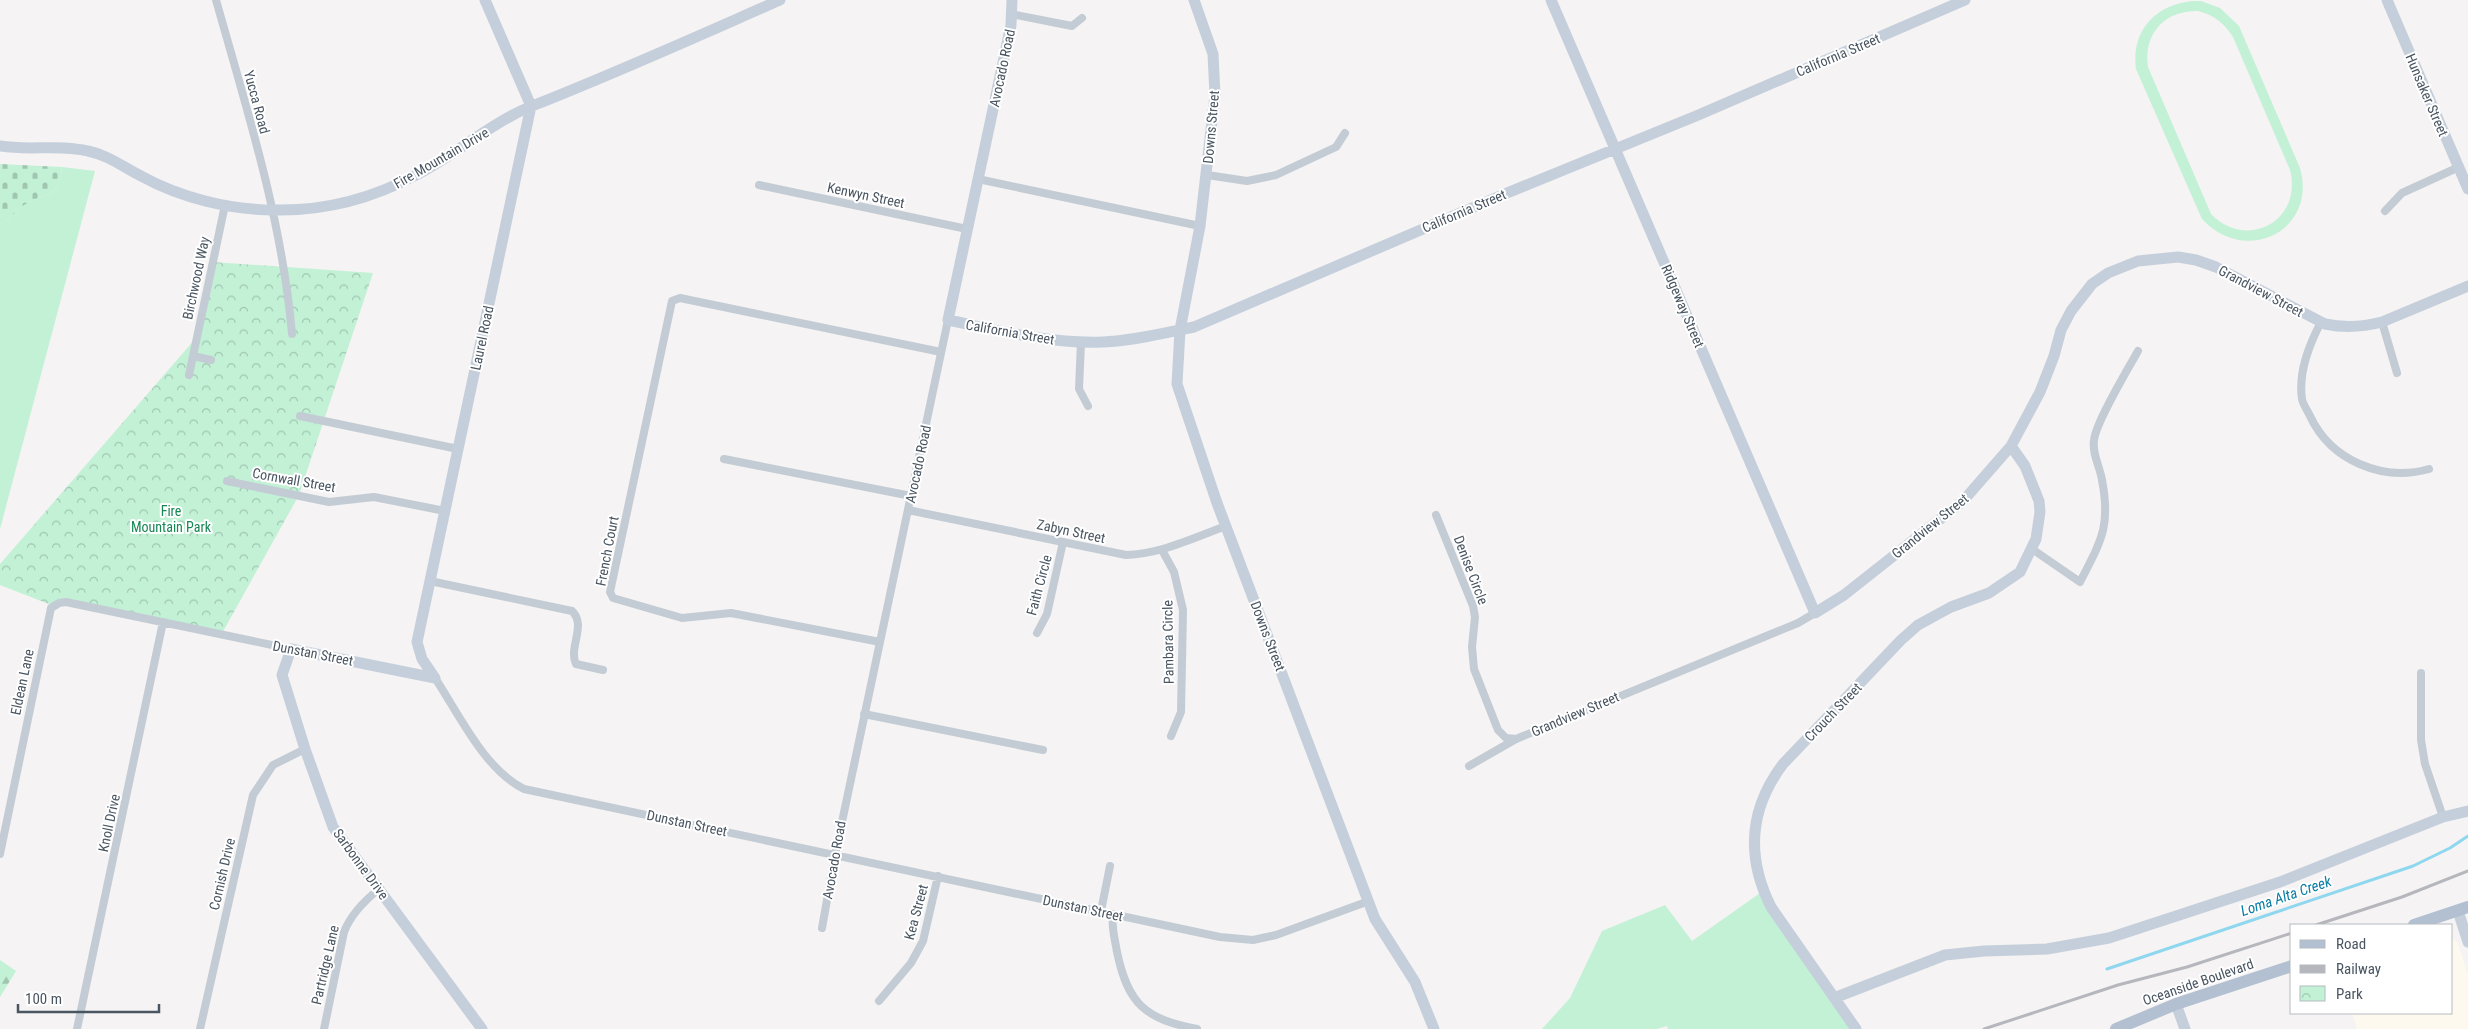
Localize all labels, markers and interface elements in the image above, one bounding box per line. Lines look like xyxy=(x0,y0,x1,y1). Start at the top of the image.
street label: Avocado Road xyxy=(986,28,1018,108)
street label: California Street xyxy=(1794,30,1882,80)
street label: Hunsaker Street xyxy=(2402,51,2452,139)
street label: Yucca Road xyxy=(241,69,273,135)
street label: Downs Street xyxy=(1200,90,1222,164)
street label: Fire Mountain Drive xyxy=(391,124,492,192)
street label: Kenwyn Street xyxy=(826,179,906,211)
street label: California Street xyxy=(1420,186,1508,236)
street label: Birchwood Way xyxy=(179,235,213,321)
street label: Ridgeway Street xyxy=(1658,262,1708,350)
street label: Grandview Street xyxy=(2216,262,2306,320)
street label: Laurel Road xyxy=(467,304,497,372)
street label: California Street xyxy=(965,316,1055,348)
street label: Avocado Road xyxy=(902,424,934,504)
street label: Cornwall Street xyxy=(251,465,337,495)
street label: Grandview Street xyxy=(1889,490,1971,562)
park label: Fire Mountain Park xyxy=(131,503,212,535)
street label: French Court xyxy=(592,515,622,587)
street label: Zabyn Street xyxy=(1035,516,1107,546)
street label: Denise Circle xyxy=(1451,533,1492,607)
street label: Faith Circle xyxy=(1023,553,1055,617)
street label: Pambara Circle xyxy=(1159,599,1177,684)
street label: Downs Street xyxy=(1247,599,1289,673)
street label: Dunstan Street xyxy=(271,637,355,669)
street label: Eldean Lane xyxy=(7,647,37,716)
street label: Crouch Street xyxy=(1801,679,1865,745)
street label: Grandview Street xyxy=(1529,688,1621,740)
street label: Knoll Drive xyxy=(95,792,123,853)
street label: Dunstan Street xyxy=(645,807,729,839)
street label: Avocado Road xyxy=(819,820,849,900)
street label: Sarbonne Drive xyxy=(330,826,392,903)
street label: Cornish Drive xyxy=(206,836,238,912)
water label: Loma Alta Creek xyxy=(2238,872,2334,920)
street label: Kea Street xyxy=(901,883,931,941)
street label: Dunstan Street xyxy=(1041,892,1125,924)
street label: Partridge Lane xyxy=(308,923,342,1006)
legend xyxy=(2290,924,2453,1014)
text: Road xyxy=(2336,935,2366,953)
street label: Oceanside Boulevard xyxy=(2141,956,2255,1008)
text: Railway xyxy=(2336,960,2381,978)
scale bar xyxy=(18,982,159,1014)
text: Park xyxy=(2336,985,2363,1003)
text: 100 m xyxy=(25,990,62,1008)

